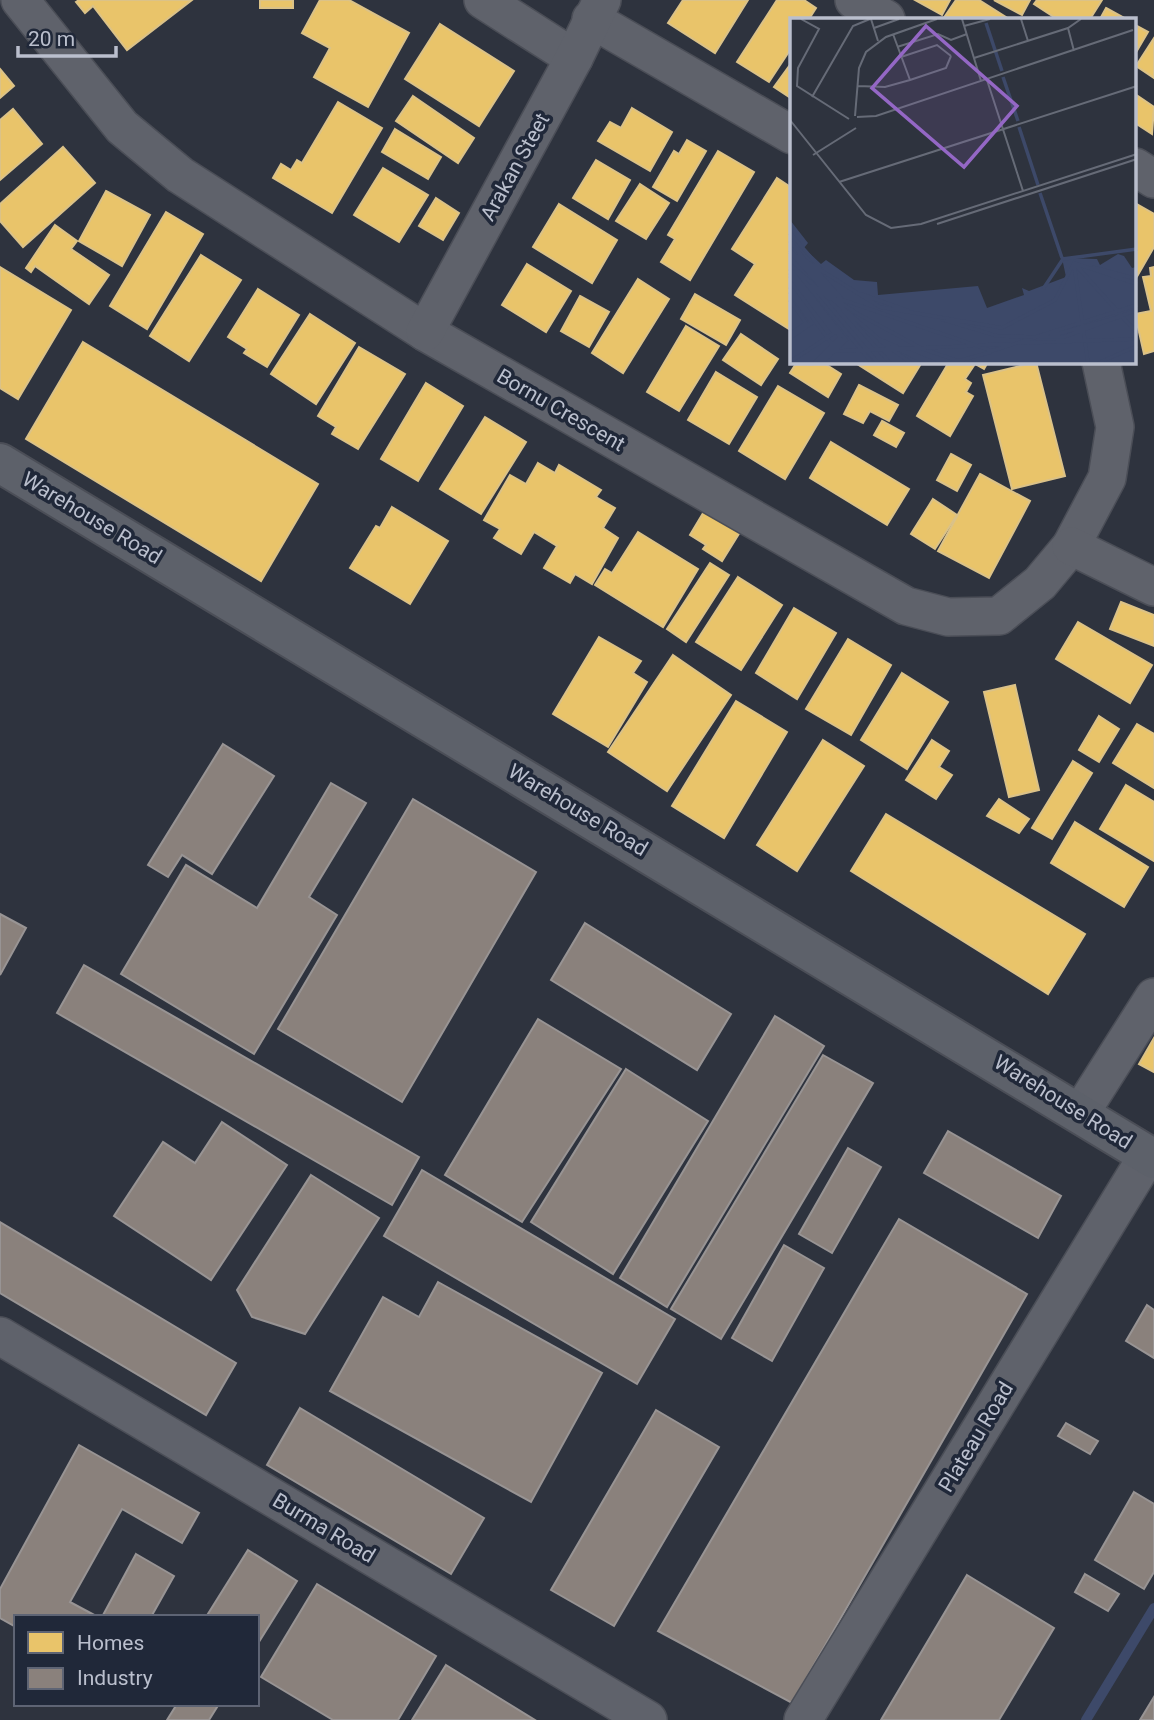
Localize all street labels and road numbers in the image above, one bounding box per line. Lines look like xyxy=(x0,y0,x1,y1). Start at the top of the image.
street label: Arakan Steet xyxy=(476,109,554,225)
street label: Bornu Crescent xyxy=(493,364,629,456)
street label: Warehouse Road xyxy=(18,467,166,569)
street label: Warehouse Road xyxy=(504,759,652,861)
street label: Warehouse Road xyxy=(990,1050,1136,1154)
street label: Plateau Road xyxy=(934,1378,1018,1496)
street label: Burma Road xyxy=(269,1488,379,1568)

